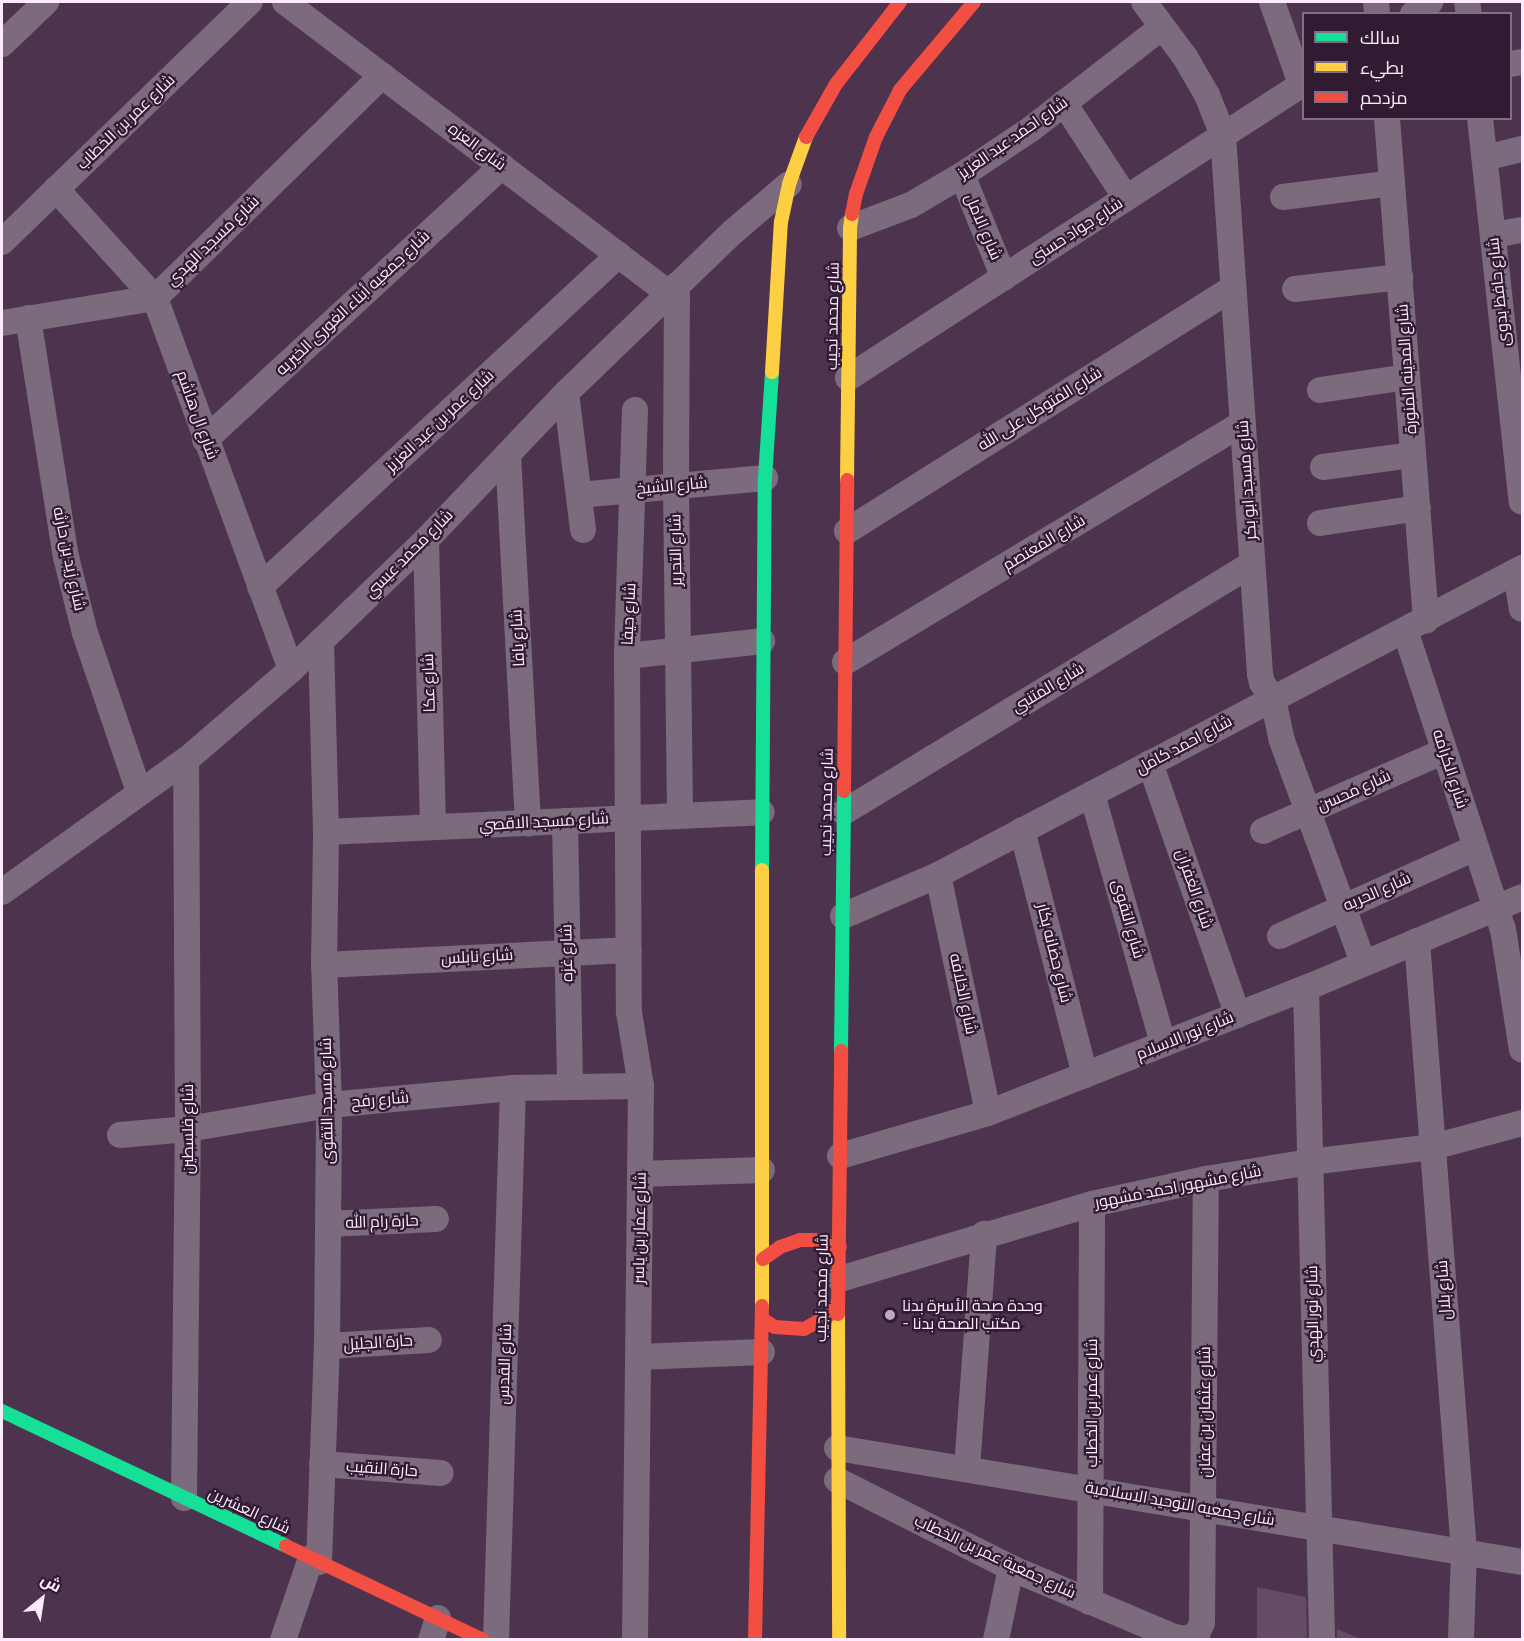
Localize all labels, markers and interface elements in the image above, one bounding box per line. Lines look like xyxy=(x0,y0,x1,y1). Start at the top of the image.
legend xyxy=(1302,12,1512,120)
text: سالك xyxy=(1360,27,1400,49)
text: بطيء xyxy=(1360,57,1404,79)
street label: شارع عمر بن الخطاب xyxy=(73,70,179,174)
text: مزدحم xyxy=(1360,87,1408,109)
street label: شارع احمد عبد العزيز xyxy=(954,93,1072,183)
street label: شارع العزه xyxy=(444,119,510,175)
street label: شارع الامل xyxy=(960,191,1006,263)
street label: شارع مسجد الهدي xyxy=(163,192,263,290)
street label: شارع جواد حسنى xyxy=(1025,194,1127,268)
street label: شارع جمعيه أبناء الغورى الخيريه xyxy=(272,227,434,379)
street label: شارع حافظ بدوى xyxy=(1484,237,1514,347)
street label: شارع محمد نجيب xyxy=(822,262,844,370)
street label: شارع المدينه المنورة xyxy=(1393,303,1421,435)
street label: شارع المتوكل على الله xyxy=(974,363,1106,455)
street label: شارع عمر بن عبد العزيز xyxy=(382,366,498,476)
street label: شارع ال هاشم xyxy=(172,368,222,462)
street label: شارع مسجد ابو بكر xyxy=(1233,419,1261,541)
street label: شارع الشيخ xyxy=(636,473,708,499)
street label: شارع زيد بن حارثه xyxy=(49,505,89,613)
street label: شارع محمد عيسي xyxy=(361,506,457,602)
street label: شارع المعتصم xyxy=(999,511,1089,575)
street label: شارع التحرير xyxy=(666,514,686,586)
street label: شارع حيفا xyxy=(618,582,640,646)
street label: شارع يافا xyxy=(507,609,529,667)
street label: شارع عكا xyxy=(418,653,440,713)
street label: شارع المتنبي xyxy=(1008,659,1088,717)
street label: شارع احمد كامل xyxy=(1133,712,1235,778)
street label: شارع الكرامه xyxy=(1428,727,1472,811)
street label: شارع محمد نجيب xyxy=(816,748,838,856)
street label: شارع محسن xyxy=(1314,766,1394,816)
street label: شارع مسجد الاقصي xyxy=(479,809,609,835)
street label: شارع الغفران xyxy=(1171,847,1217,931)
street label: شارع الحريه xyxy=(1340,869,1414,915)
street label: شارع التقوى xyxy=(1108,877,1148,961)
street label: شارع حضانه بكار xyxy=(1032,901,1076,1005)
street label: شارع غزه xyxy=(557,924,577,982)
street label: شارع نابلس xyxy=(440,946,514,968)
street label: شارع الخلافه xyxy=(945,952,981,1036)
street label: شارع نور الاسلام xyxy=(1133,1008,1237,1064)
street label: شارع مسجد التقوى xyxy=(316,1037,338,1165)
street label: شارع فلسطين xyxy=(178,1084,198,1174)
street label: شارع رفح xyxy=(350,1088,410,1112)
street label: شارع مشهور احمد مشهور xyxy=(1093,1161,1263,1213)
street label: شارع عمار بن ياسر xyxy=(629,1172,651,1284)
street label: حارة رام الله xyxy=(345,1211,419,1233)
street label: شارع محمد نجيب xyxy=(811,1234,833,1342)
street label: شارع بلال xyxy=(1432,1259,1456,1321)
street label: شارع نور الهدي xyxy=(1303,1265,1323,1363)
place label: وحدة صحة الأسرة بدنا - مكتب الصحة بدنا xyxy=(902,1296,1043,1334)
marker: وحدة صحة الأسرة بدنا - مكتب الصحة بدنا xyxy=(883,1308,897,1322)
street label: شارع القدس xyxy=(494,1323,516,1405)
street label: حارة الجليل xyxy=(343,1331,413,1355)
street label: شارع عمر بن الخطاب xyxy=(1082,1339,1102,1467)
street label: شارع عثمان بن عفان xyxy=(1195,1346,1215,1478)
street label: حارة النقيب xyxy=(346,1457,418,1481)
street label: شارع جمعيه التوحيد الاسلامية xyxy=(1084,1478,1276,1530)
street label: شارع العشرين xyxy=(205,1484,293,1538)
street label: شارع جمعية عمر بن الخطاب xyxy=(911,1511,1079,1603)
north arrow xyxy=(12,1569,72,1629)
text: ش xyxy=(38,1570,65,1596)

